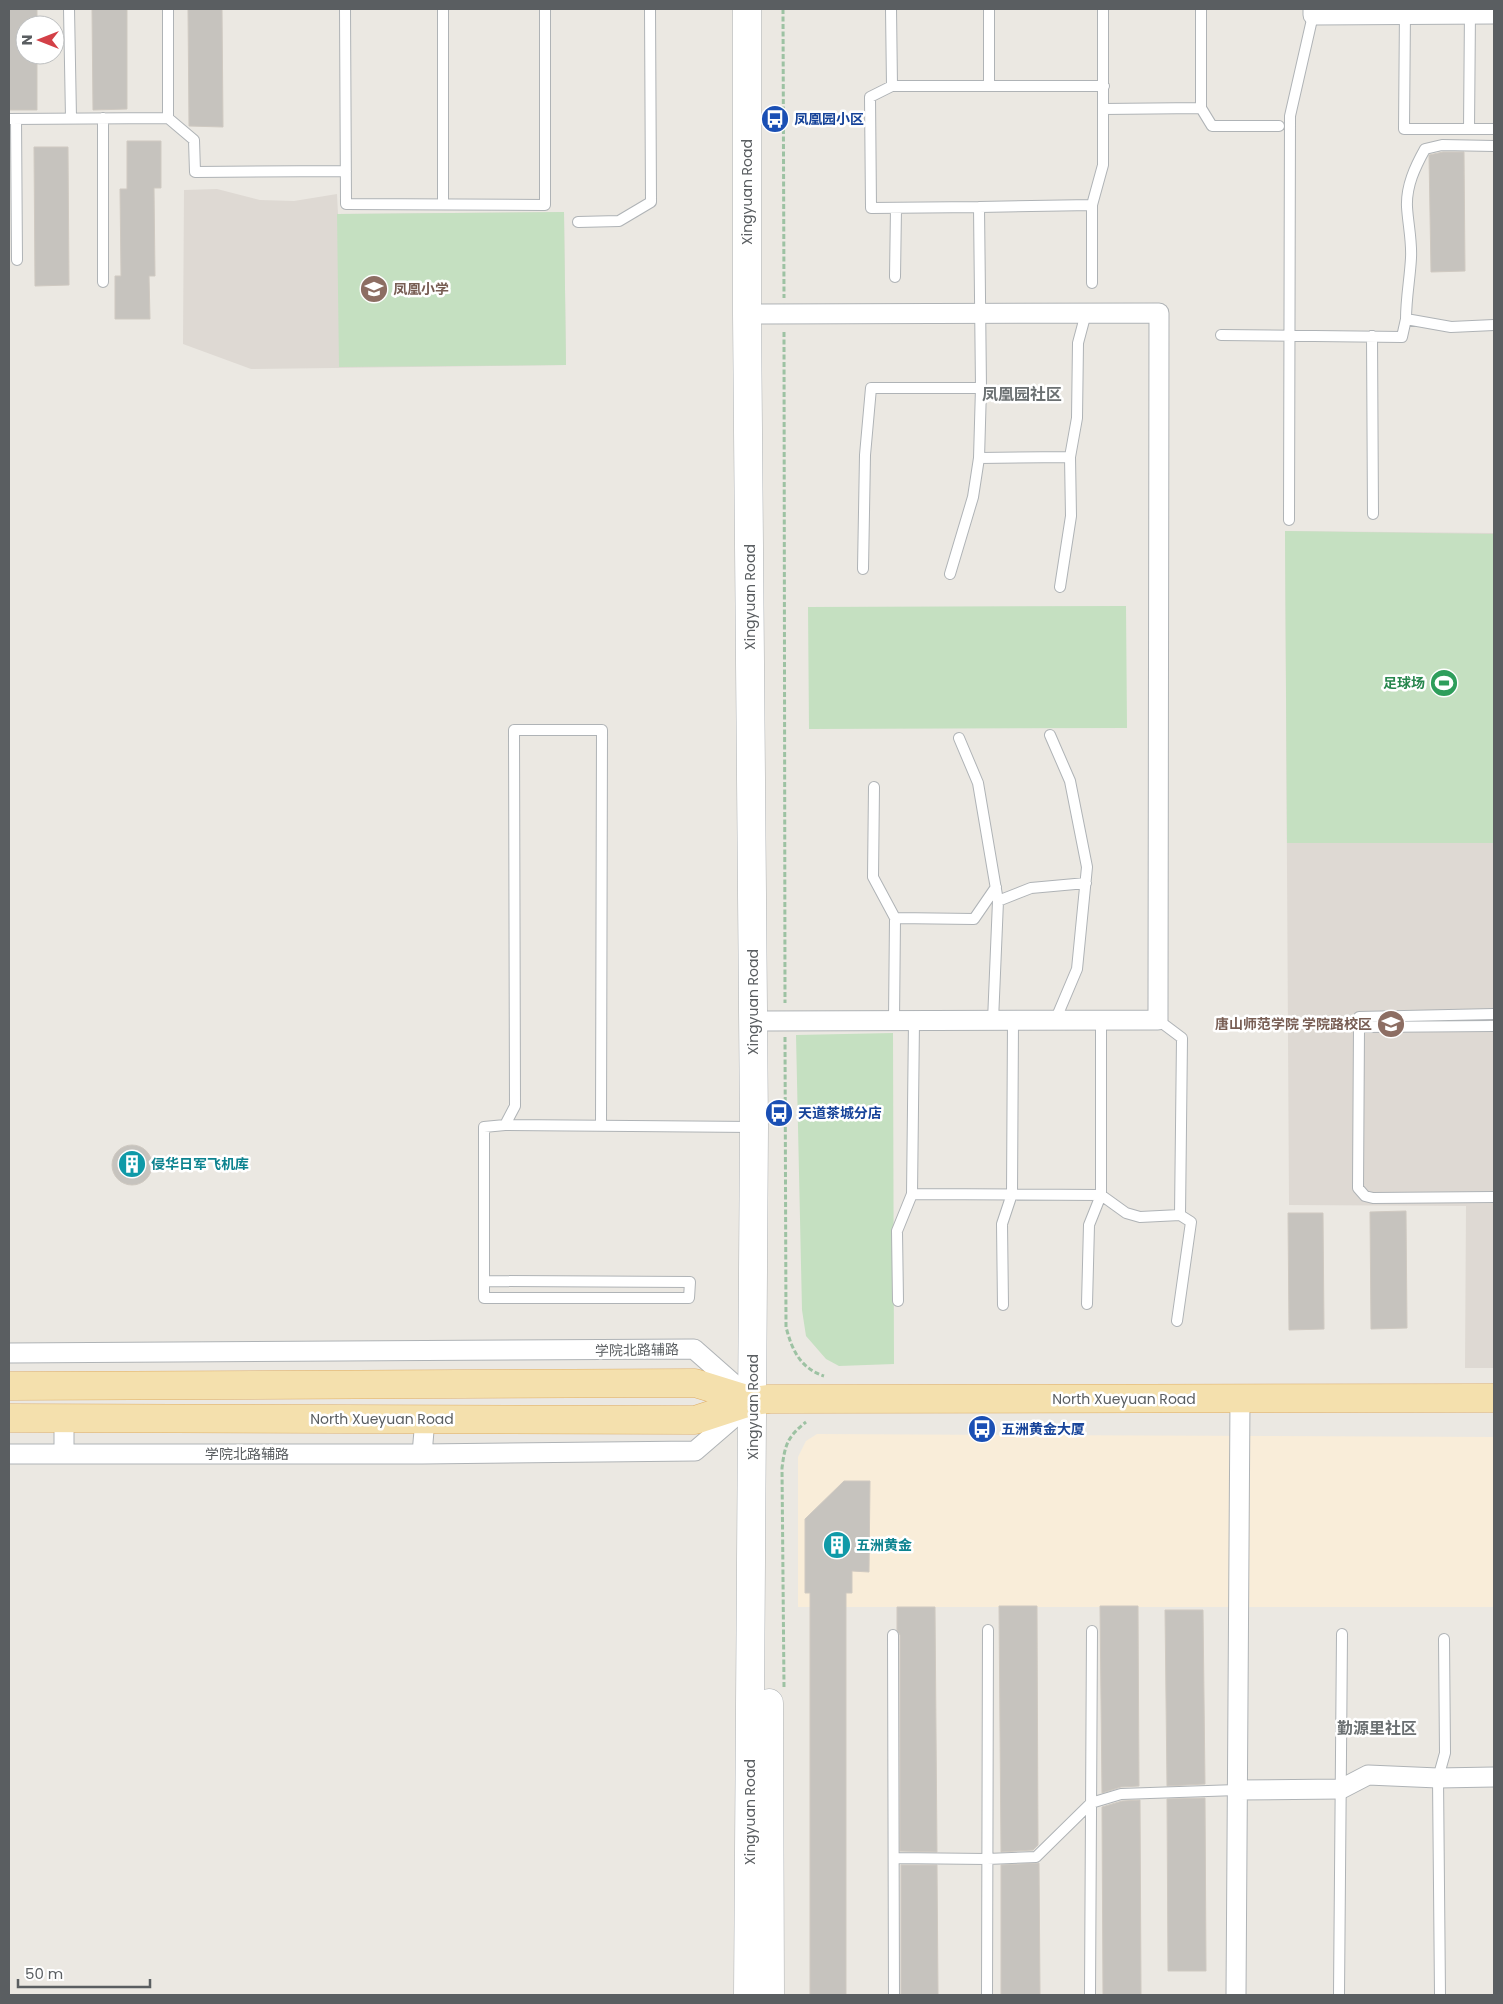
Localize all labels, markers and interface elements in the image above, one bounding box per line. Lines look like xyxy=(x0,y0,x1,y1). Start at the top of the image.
north arrow xyxy=(15,15,65,65)
text: N xyxy=(17,35,37,45)
bus stop icon: 凤凰园小区 xyxy=(760,104,790,134)
place label: 凤凰园小区 xyxy=(794,109,864,129)
street label: Xingyuan Road xyxy=(737,139,757,245)
school or university icon: 凤凰小学 xyxy=(359,274,389,304)
place label: 凤凰小学 xyxy=(393,279,449,299)
district label: 凤凰园社区 xyxy=(982,383,1062,406)
street label: Xingyuan Road xyxy=(740,544,760,650)
sports icon: 足球场 xyxy=(1429,668,1459,698)
place label: 足球场 xyxy=(1383,673,1425,693)
street label: Xingyuan Road xyxy=(743,949,763,1055)
school or university icon: 唐山师范学院 学院路校区 xyxy=(1376,1009,1406,1039)
place label: 唐山师范学院 学院路校区 xyxy=(1215,1014,1372,1034)
bus stop icon: 天道茶城分店 xyxy=(764,1098,794,1128)
place label: 天道茶城分店 xyxy=(798,1103,882,1123)
building icon: 侵华日军飞机库 xyxy=(117,1149,147,1179)
place label: 侵华日军飞机库 xyxy=(151,1154,249,1174)
street label: 学院北路辅路 xyxy=(595,1339,679,1361)
street label: Xingyuan Road xyxy=(743,1354,763,1460)
street label: North Xueyuan Road xyxy=(1052,1389,1196,1409)
street label: North Xueyuan Road xyxy=(310,1409,454,1429)
bus stop icon: 五洲黄金大厦 xyxy=(967,1414,997,1444)
place label: 五洲黄金大厦 xyxy=(1001,1419,1085,1439)
street label: 学院北路辅路 xyxy=(205,1444,289,1464)
building icon: 五洲黄金 xyxy=(822,1530,852,1560)
place label: 五洲黄金 xyxy=(856,1535,912,1555)
district label: 勤源里社区 xyxy=(1337,1717,1417,1740)
street label: Xingyuan Road xyxy=(740,1759,760,1865)
scale bar xyxy=(18,1956,150,1988)
text: 50 m xyxy=(25,1963,63,1984)

